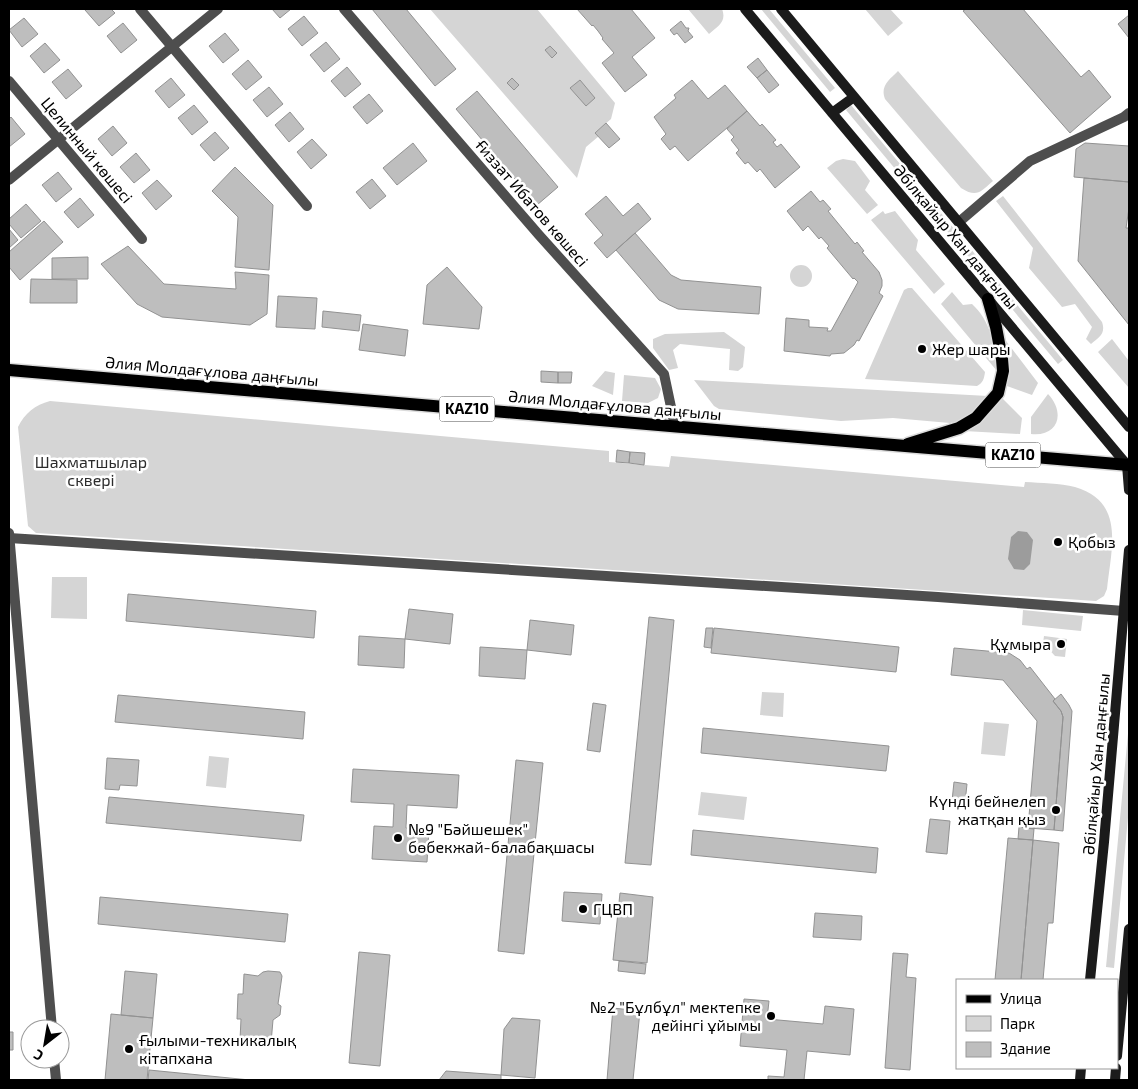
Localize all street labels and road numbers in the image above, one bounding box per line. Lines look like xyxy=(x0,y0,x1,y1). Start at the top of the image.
street label: Целинный көшесі xyxy=(38,93,137,206)
street label: Ғиззат Ибатов көшесі xyxy=(472,135,593,270)
street label: Әбілқайыр Хан даңғылы xyxy=(891,161,1022,313)
street label: Әлия Молдағұлова даңғылы xyxy=(105,352,319,389)
street label: Әлия Молдағұлова даңғылы xyxy=(508,386,722,423)
road number: KAZ10 xyxy=(440,396,494,422)
road number: KAZ10 xyxy=(986,442,1040,468)
street label: Әбілқайыр Хан даңғылы xyxy=(1078,672,1113,856)

